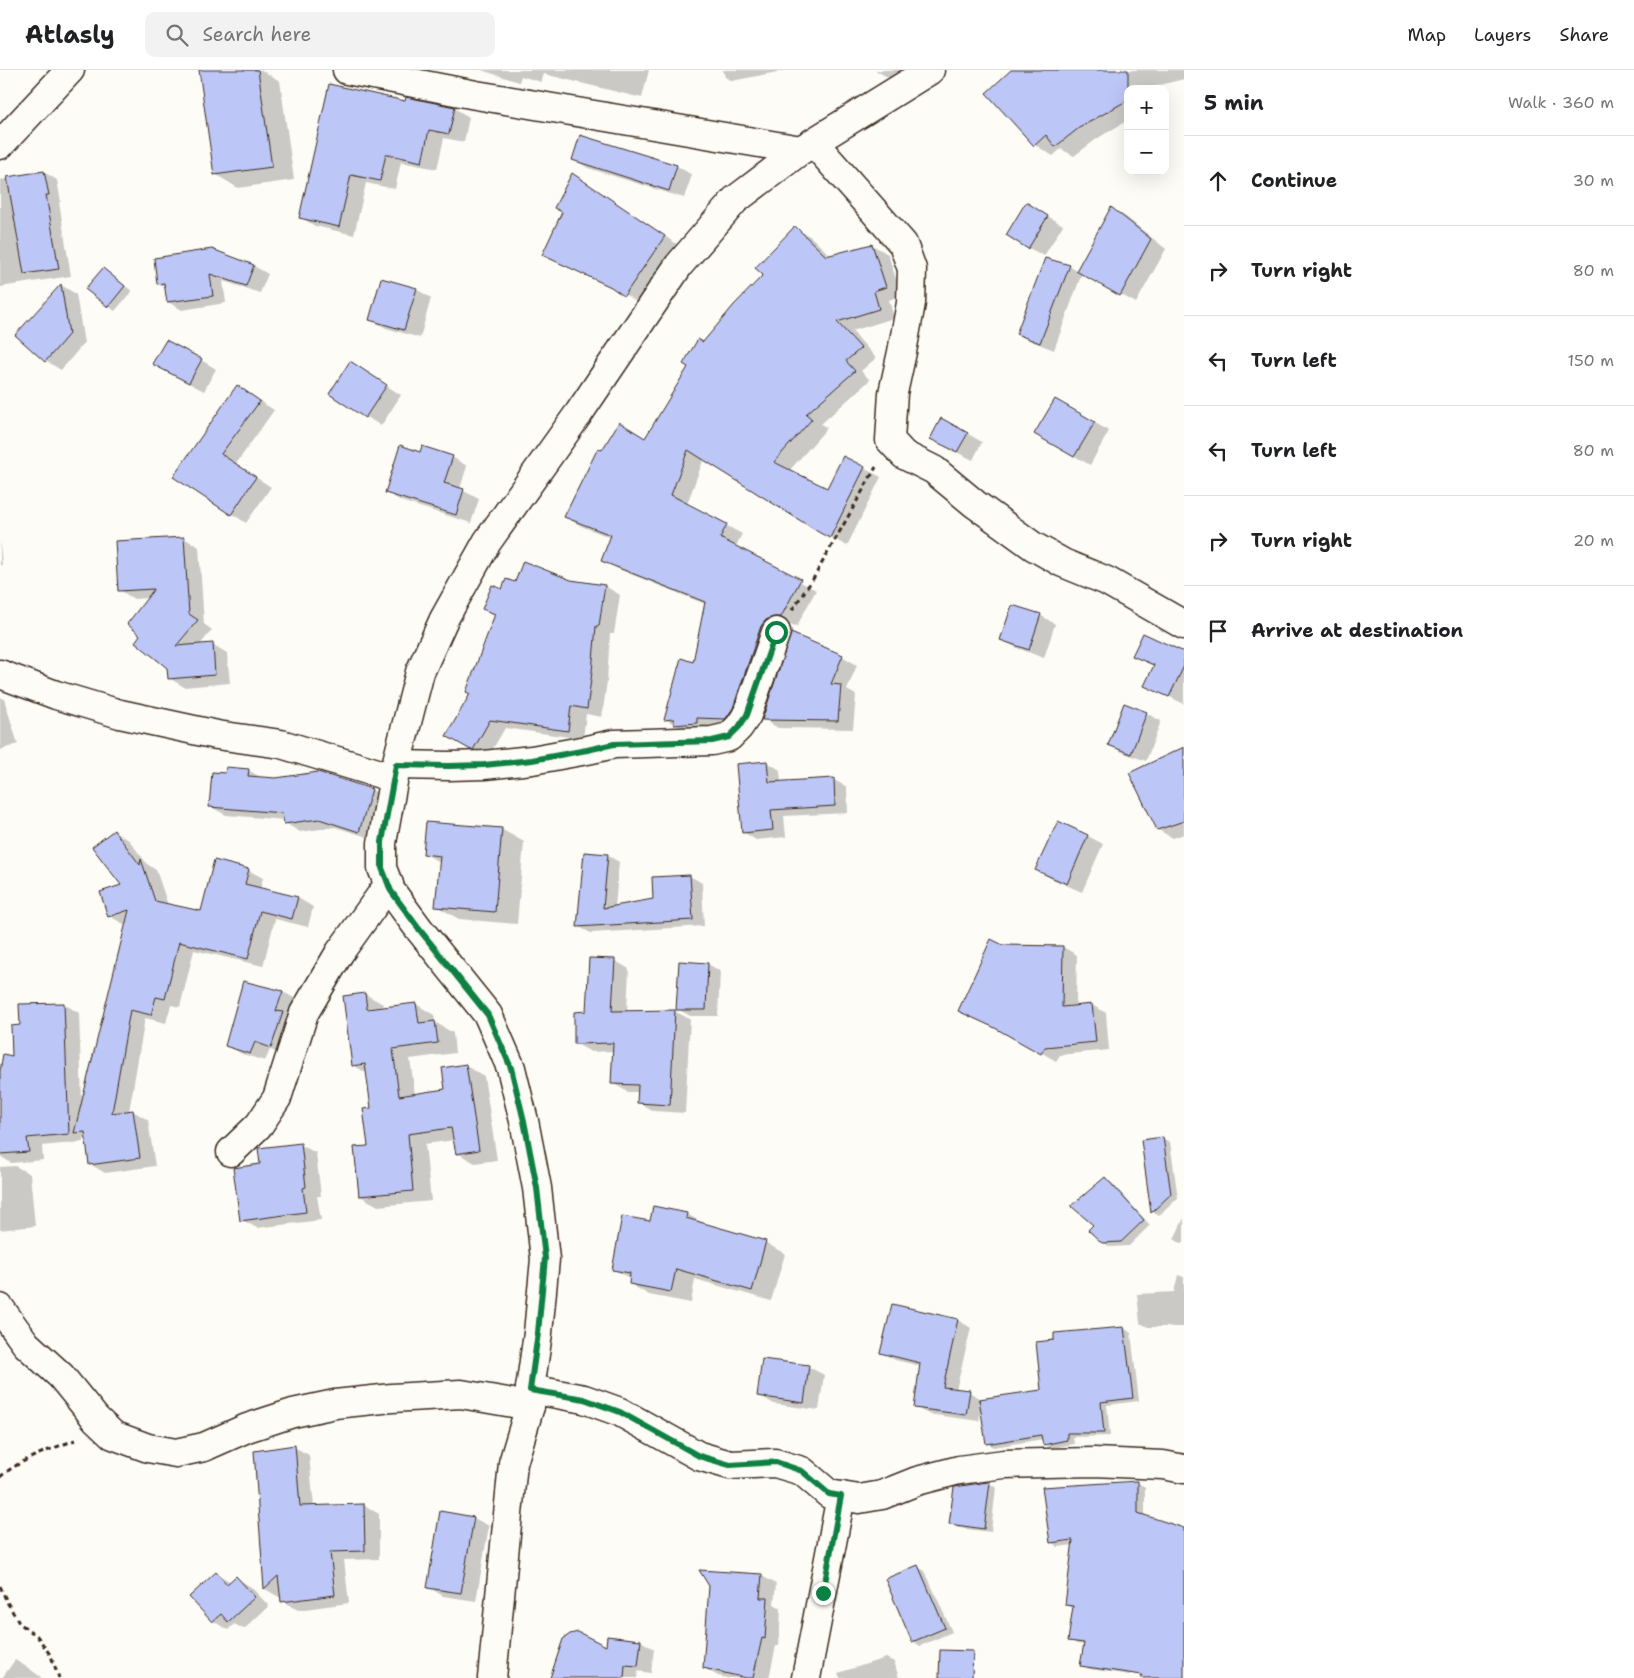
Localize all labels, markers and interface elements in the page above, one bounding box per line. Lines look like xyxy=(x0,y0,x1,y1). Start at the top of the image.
search box xyxy=(145,12,495,57)
text: Atlasly xyxy=(25,19,115,51)
icon: search xyxy=(163,21,191,49)
text: Search here xyxy=(203,22,311,47)
text: Map xyxy=(1408,23,1446,47)
text: Layers xyxy=(1474,23,1531,47)
text: Share xyxy=(1559,23,1609,47)
map controls xyxy=(1124,85,1169,175)
button: + xyxy=(1124,85,1169,130)
text: 5 min xyxy=(1204,89,1264,117)
text: Walk · 360 m xyxy=(1508,92,1614,113)
button: − xyxy=(1124,130,1169,175)
icon: ahead xyxy=(1204,167,1232,195)
text: Continue xyxy=(1251,168,1337,193)
text: 30 m xyxy=(1573,170,1614,191)
icon: right xyxy=(1204,257,1232,285)
text: Turn right xyxy=(1251,258,1352,283)
text: 80 m xyxy=(1573,260,1614,281)
icon: left xyxy=(1204,347,1232,375)
text: Turn left xyxy=(1251,348,1337,373)
text: 150 m xyxy=(1567,350,1614,371)
icon: left xyxy=(1204,437,1232,465)
text: Turn left xyxy=(1251,438,1337,463)
text: 80 m xyxy=(1573,440,1614,461)
icon: right xyxy=(1204,527,1232,555)
text: Turn right xyxy=(1251,528,1352,553)
text: 20 m xyxy=(1573,530,1614,551)
icon: arrive xyxy=(1204,617,1232,645)
text: Arrive at destination xyxy=(1251,618,1463,643)
route start xyxy=(765,621,788,644)
route end xyxy=(812,1582,835,1605)

